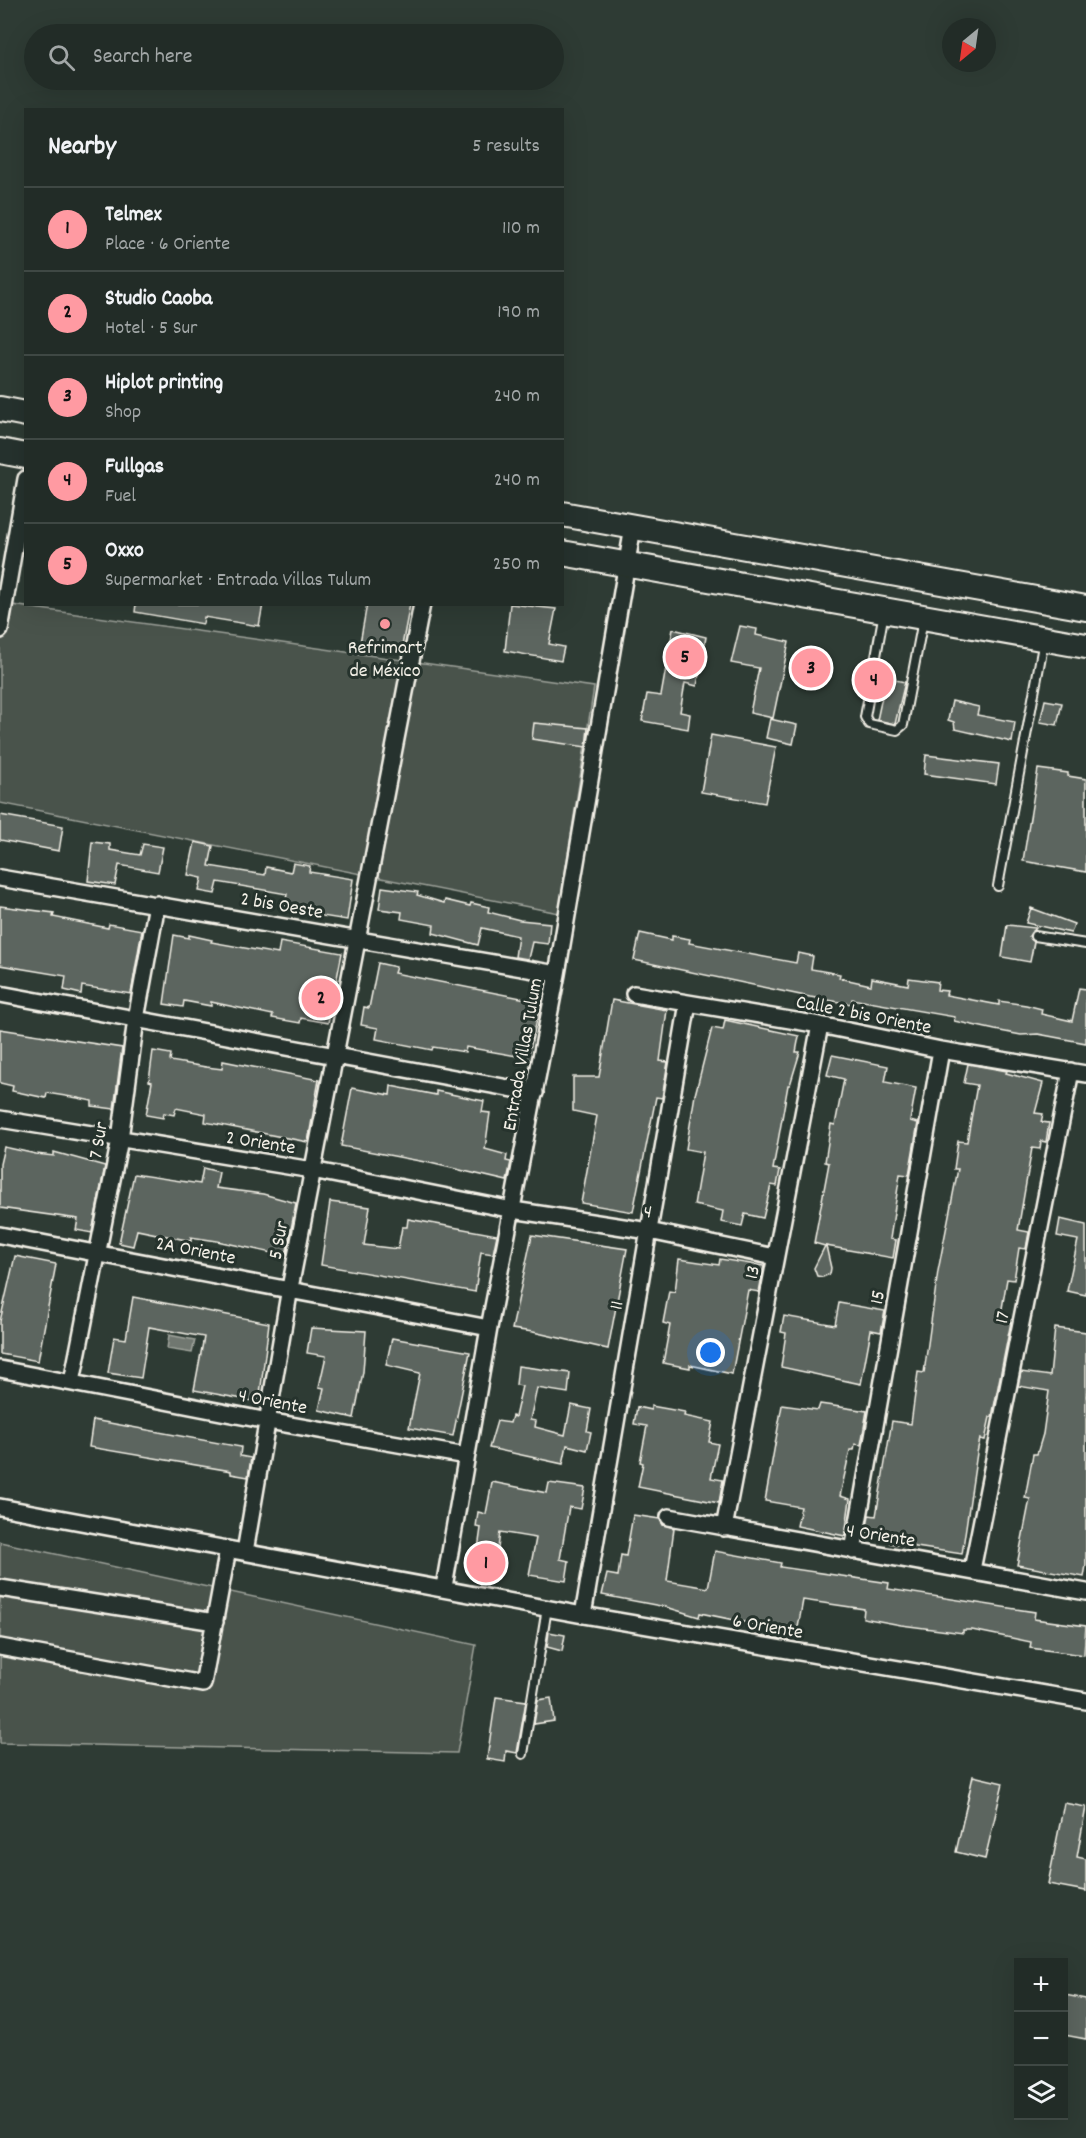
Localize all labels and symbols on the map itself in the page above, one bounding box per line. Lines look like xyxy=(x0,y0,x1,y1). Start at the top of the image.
north arrow xyxy=(942,18,996,72)
marker: Refrimart de México xyxy=(378,617,392,631)
pin: 5 xyxy=(666,634,704,680)
place label: Refrimart de México xyxy=(348,635,422,686)
pin: 3 xyxy=(792,646,830,690)
pin: 4 xyxy=(854,658,894,702)
street label: 2 bis Oeste xyxy=(238,886,325,928)
pin: 2 xyxy=(302,976,340,1020)
street label: Entrada Villas Tulum xyxy=(497,976,551,1133)
street label: Calle 2 bis Oriente xyxy=(793,989,934,1043)
street label: 7 Sur xyxy=(83,1119,117,1161)
street label: 2 Oriente xyxy=(224,1125,298,1163)
street label: 4 xyxy=(641,1198,654,1227)
street label: 5 Sur xyxy=(263,1218,297,1262)
street label: 2A Oriente xyxy=(153,1230,238,1273)
street label: 13 xyxy=(739,1263,769,1282)
street label: 15 xyxy=(864,1288,894,1307)
street label: 11 xyxy=(603,1299,633,1312)
street label: 17 xyxy=(989,1309,1019,1326)
your location xyxy=(696,1338,725,1367)
street label: 4 Oriente xyxy=(236,1383,309,1423)
street label: 4 Oriente xyxy=(844,1518,917,1556)
pin: 1 xyxy=(466,1540,506,1586)
street label: 6 Oriente xyxy=(730,1608,805,1648)

